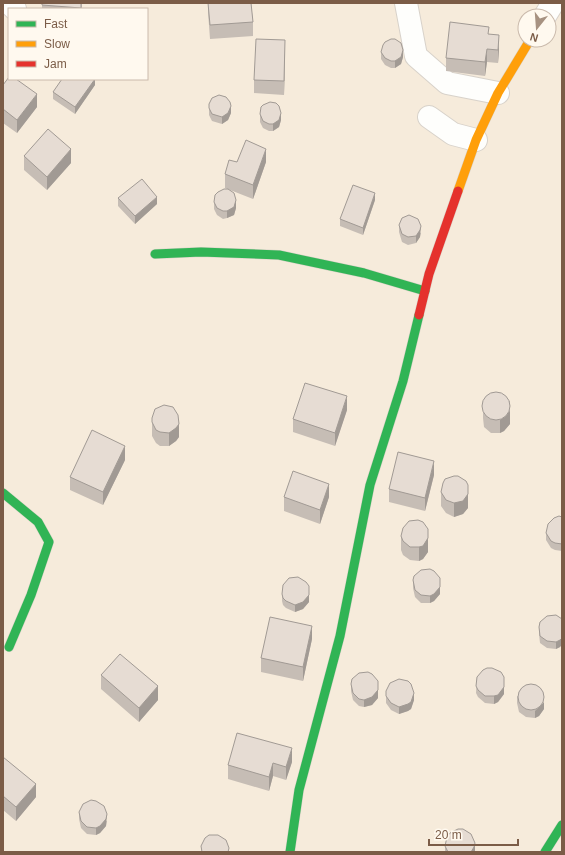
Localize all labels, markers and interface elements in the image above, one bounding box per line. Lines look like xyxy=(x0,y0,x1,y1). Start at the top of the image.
legend xyxy=(8,8,148,80)
north arrow xyxy=(517,8,557,48)
text: Fast xyxy=(44,17,68,31)
text: N xyxy=(528,31,540,44)
text: Slow xyxy=(44,37,70,51)
text: Jam xyxy=(44,57,67,71)
scale bar xyxy=(429,821,518,847)
text: 20 m xyxy=(435,828,462,842)

